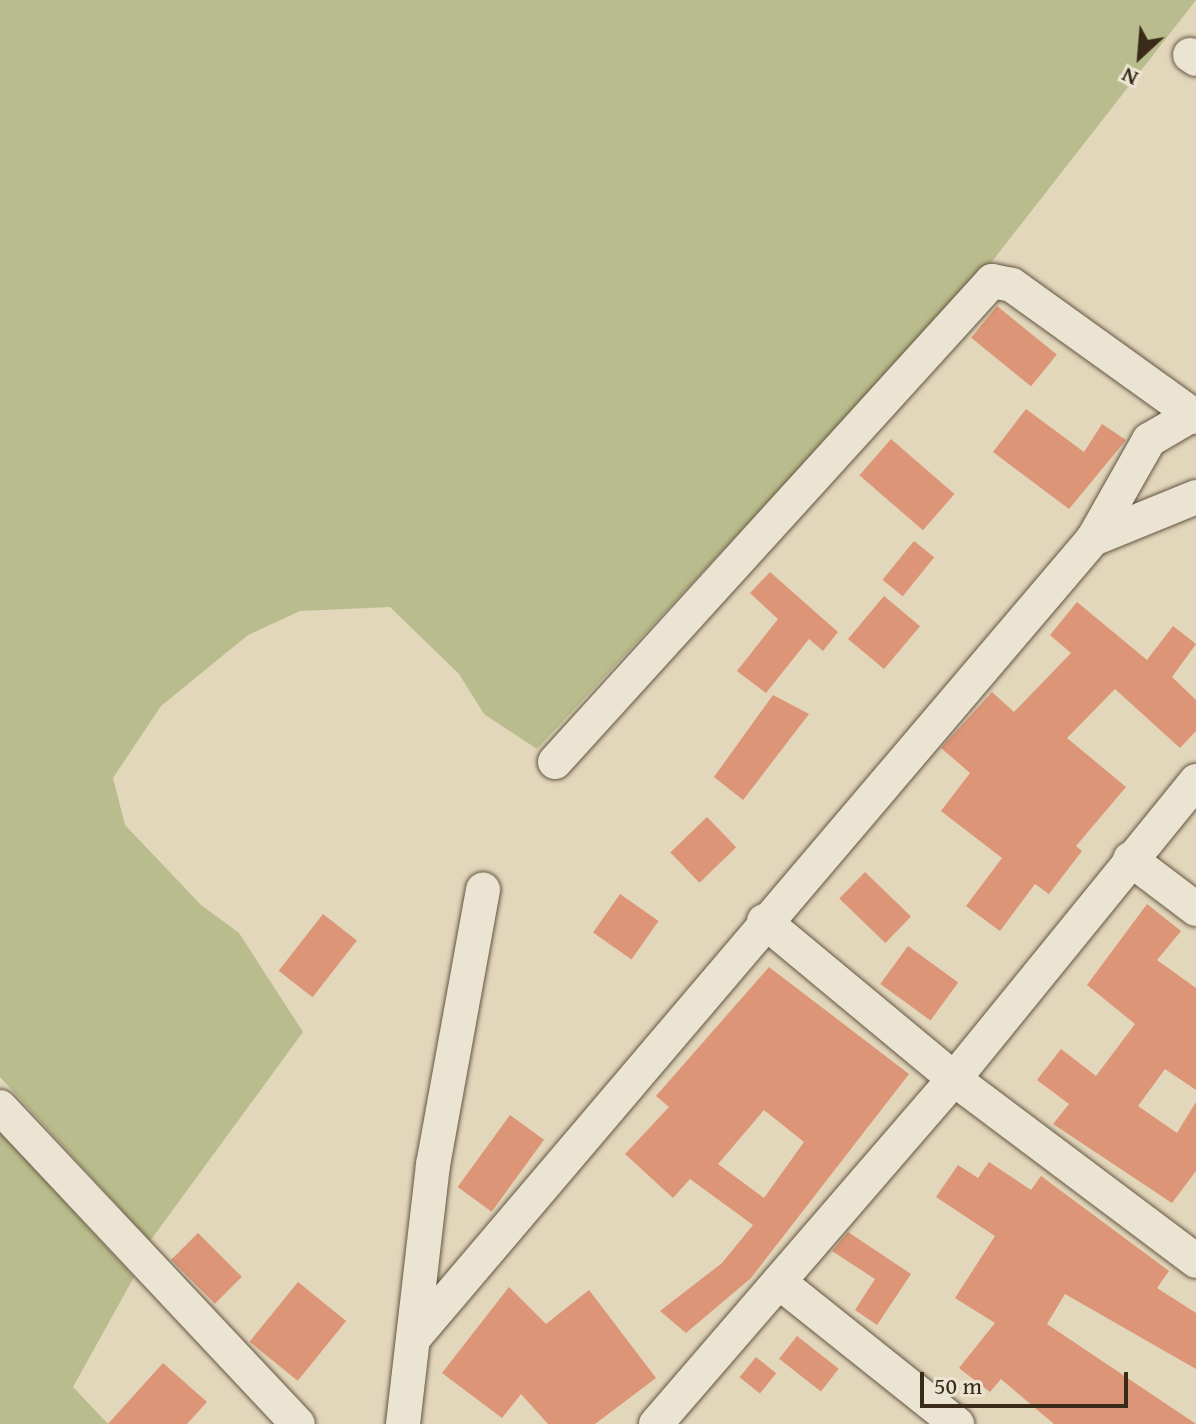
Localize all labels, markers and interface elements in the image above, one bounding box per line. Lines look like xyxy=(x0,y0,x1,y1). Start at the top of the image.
north arrow xyxy=(1100,16,1180,96)
text: N xyxy=(1116,60,1143,95)
scale bar xyxy=(924,1356,1132,1406)
text: 50 m xyxy=(934,1368,982,1403)

